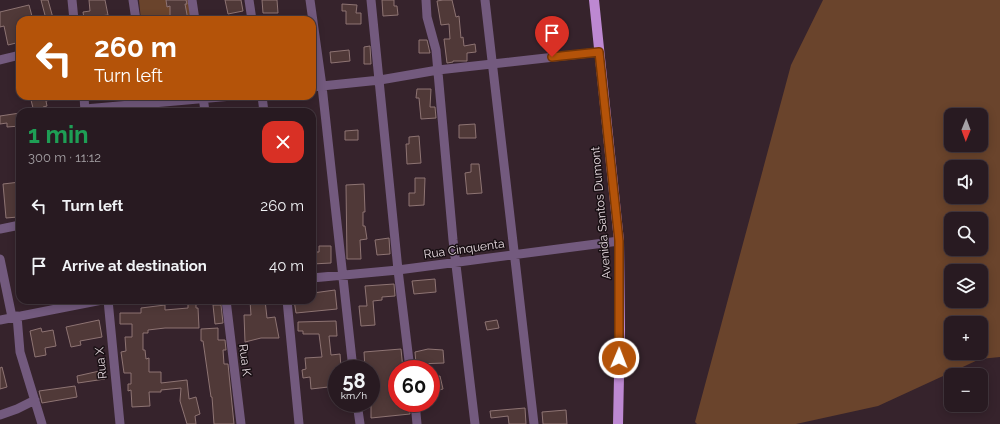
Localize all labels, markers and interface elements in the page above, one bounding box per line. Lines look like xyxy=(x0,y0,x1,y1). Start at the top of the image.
pin xyxy=(535,16,569,57)
icon: arrive xyxy=(541,22,563,44)
text: 260 m xyxy=(94,31,177,64)
icon: left xyxy=(28,32,80,84)
text: Turn left xyxy=(94,65,163,86)
north arrow xyxy=(944,108,988,152)
map controls xyxy=(944,108,988,412)
text: 1 min xyxy=(28,120,89,149)
button: close xyxy=(262,121,304,163)
street label: Avenida Santos Dumont xyxy=(588,146,614,280)
text: 300 m · 11:12 xyxy=(28,150,101,165)
button: sound xyxy=(944,160,988,204)
icon: left xyxy=(28,195,50,217)
text: Turn left xyxy=(62,197,123,215)
text: 260 m xyxy=(260,197,304,215)
button: search xyxy=(944,212,988,256)
street label: Rua Cinquenta xyxy=(423,236,505,262)
icon: arrive xyxy=(28,255,50,277)
text: Arrive at destination xyxy=(62,257,207,275)
text: 40 m xyxy=(269,257,304,275)
button: layers xyxy=(944,264,988,308)
button: + xyxy=(944,316,988,360)
position arrow xyxy=(598,337,640,379)
street label: Rua K xyxy=(236,343,254,377)
street label: Rua X xyxy=(92,346,110,380)
speed limit sign: 60 xyxy=(388,360,440,412)
button: − xyxy=(944,368,988,412)
text: 58 xyxy=(342,369,366,393)
text: km/h xyxy=(341,390,367,401)

